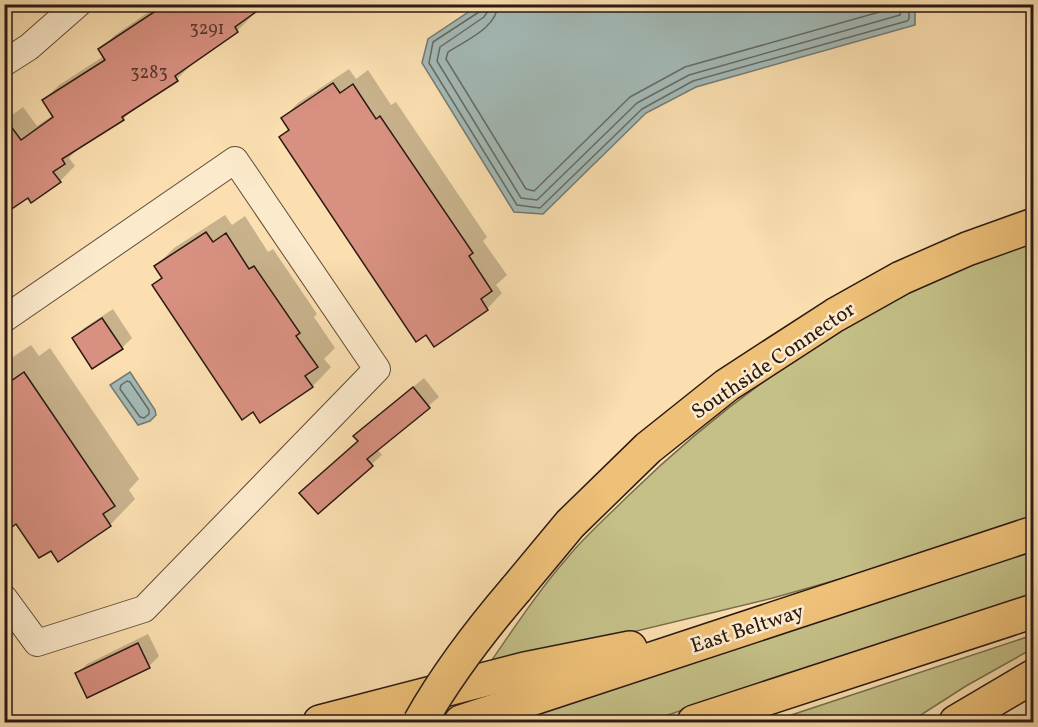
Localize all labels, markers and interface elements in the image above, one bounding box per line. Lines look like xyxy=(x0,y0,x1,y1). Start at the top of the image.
house number: 3291 xyxy=(189,17,225,42)
house number: 3283 xyxy=(130,61,168,86)
street label: Southside Connector xyxy=(686,295,862,427)
street label: East Beltway xyxy=(687,597,809,661)

